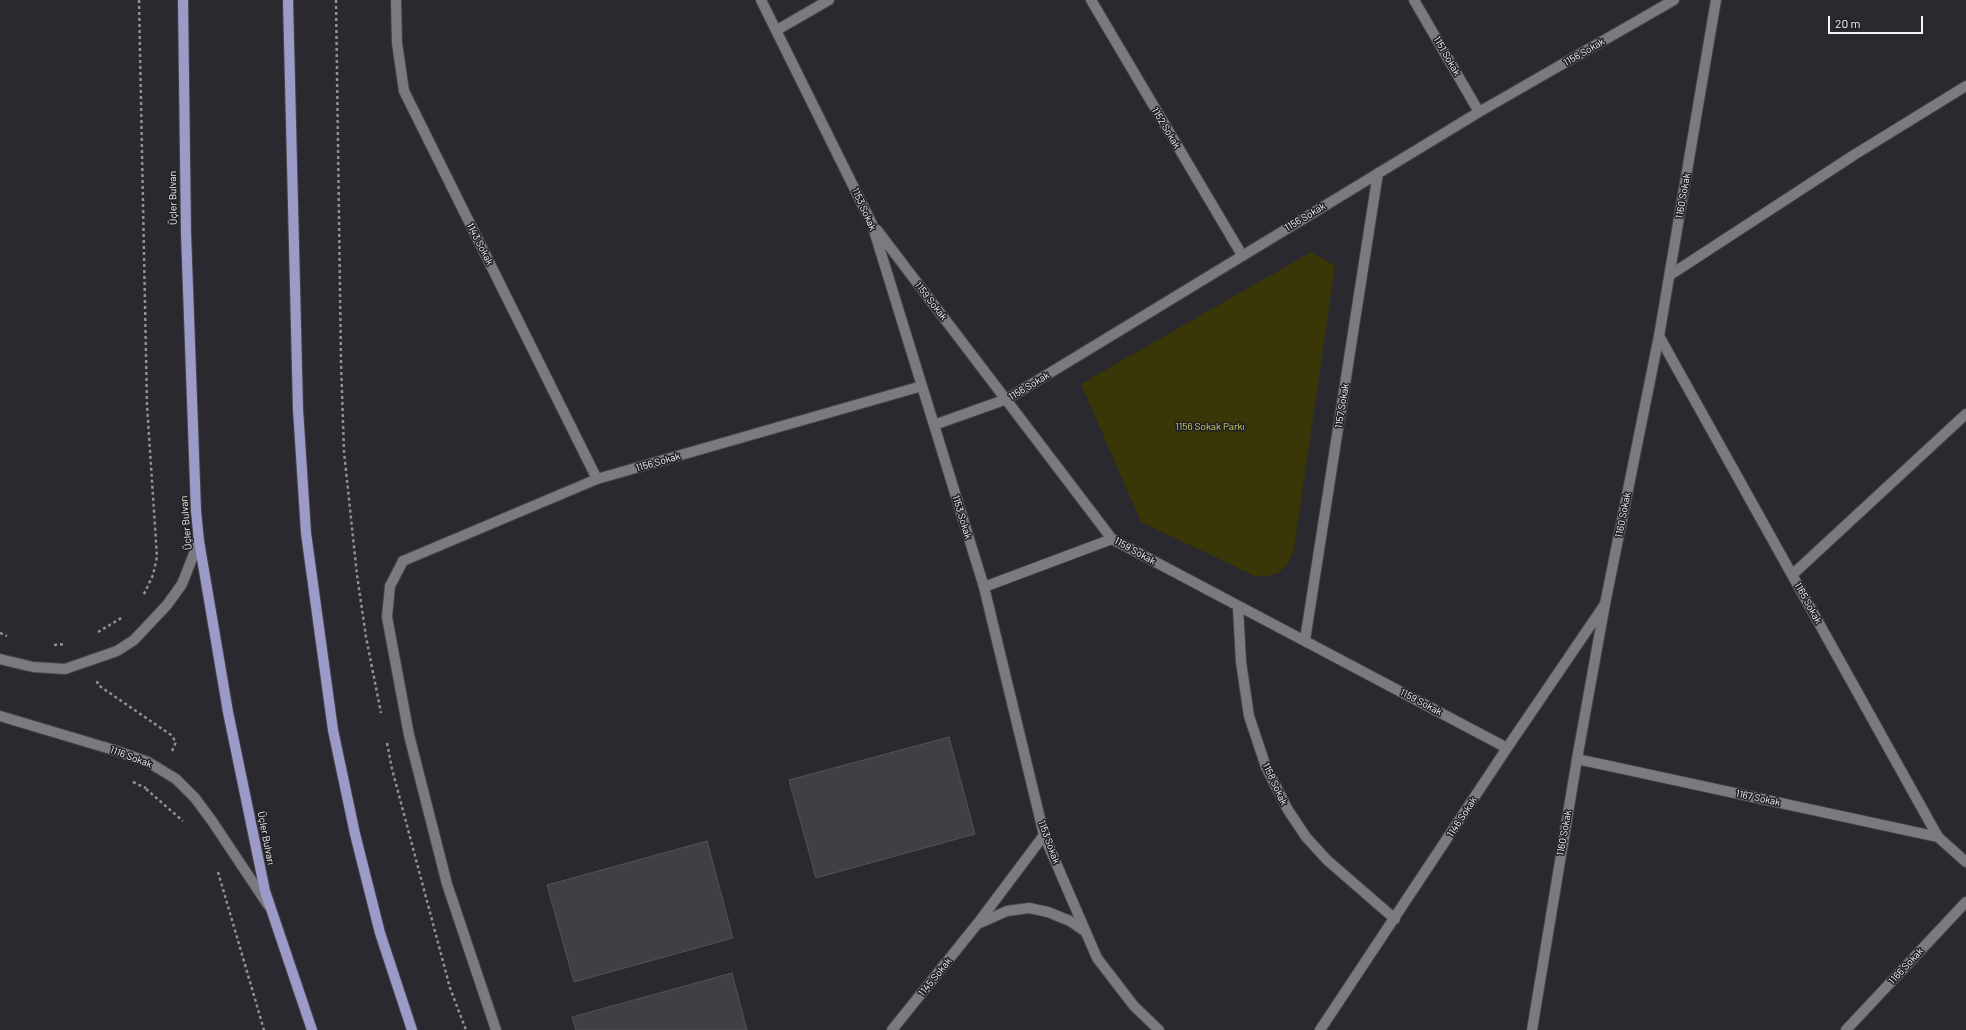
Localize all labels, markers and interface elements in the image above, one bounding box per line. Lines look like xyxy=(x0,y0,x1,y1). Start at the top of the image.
scale bar xyxy=(1830,8,1925,34)
text: 20 m xyxy=(1835,16,1861,30)
street label: 1151 Sokak xyxy=(1431,34,1463,78)
street label: 1156 Sokak xyxy=(1561,35,1607,69)
street label: 1152 Sokak xyxy=(1149,105,1183,151)
street label: Üçler Bulvarı xyxy=(167,171,179,225)
street label: 1160 Sokak xyxy=(1673,172,1693,220)
street label: 1153 Sokak xyxy=(849,186,879,232)
street label: 1156 Sokak xyxy=(1282,200,1328,234)
street label: 1143 Sokak xyxy=(464,221,496,267)
street label: 1159 Sokak xyxy=(912,279,950,323)
street label: 1156 Sokak xyxy=(1006,369,1052,403)
street label: 1157 Sokak xyxy=(1333,383,1351,429)
park label: 1156 Sokak Parkı xyxy=(1175,421,1245,433)
street label: 1156 Sokak xyxy=(634,450,682,474)
street label: 1160 Sokak xyxy=(1613,491,1633,539)
street label: 1153 Sokak xyxy=(950,493,974,541)
street label: Üçler Bulvarı xyxy=(178,495,194,551)
street label: 1159 Sokak xyxy=(1112,535,1158,567)
street label: 1165 Sokak xyxy=(1792,580,1824,626)
street label: 1159 Sokak xyxy=(1398,686,1444,718)
street label: 1116 Sokak xyxy=(108,744,154,770)
street label: 1158 Sokak xyxy=(1260,761,1290,807)
street label: 1167 Sokak xyxy=(1735,787,1781,809)
street label: 1146 Sokak xyxy=(1444,794,1480,840)
street label: 1160 Sokak xyxy=(1554,809,1574,857)
street label: Üçler Bulvarı xyxy=(255,810,277,866)
street label: 1153 Sokak xyxy=(1036,818,1062,866)
street label: 1166 Sokak xyxy=(1886,945,1926,987)
street label: 1145 Sokak xyxy=(916,955,954,999)

